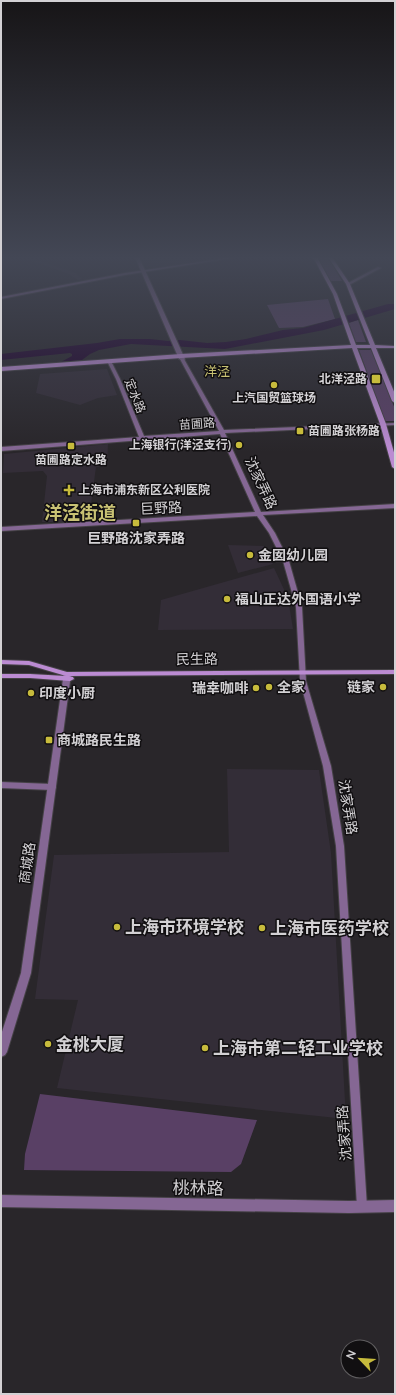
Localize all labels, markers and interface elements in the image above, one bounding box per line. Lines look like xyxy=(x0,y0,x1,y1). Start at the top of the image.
district label: 洋泾 xyxy=(204,363,230,379)
place label: 北洋泾路 xyxy=(319,371,367,386)
marker: 北洋泾路 xyxy=(370,373,382,385)
street label: 定水路 xyxy=(122,376,149,415)
marker: 上汽国贸篮球场 xyxy=(269,380,279,390)
place label: 上汽国贸篮球场 xyxy=(232,390,316,405)
street label: 苗圃路 xyxy=(178,415,215,432)
place label: 苗圃路张杨路 xyxy=(308,423,380,438)
marker: 苗圃路张杨路 xyxy=(295,426,305,436)
place label: 上海银行(洋泾支行) xyxy=(128,437,231,452)
marker: 上海银行(洋泾支行) xyxy=(234,440,244,450)
marker: 苗圃路定水路 xyxy=(66,441,76,451)
place label: 苗圃路定水路 xyxy=(35,452,107,467)
street label: 沈家弄路 xyxy=(242,454,281,512)
place label: 上海市浦东新区公利医院 xyxy=(78,482,210,497)
marker: 上海市浦东新区公利医院 xyxy=(63,484,75,496)
street label: 巨野路 xyxy=(140,498,182,517)
district label: 洋泾街道 xyxy=(44,501,116,523)
marker: 巨野路沈家弄路 xyxy=(131,518,141,528)
place label: 巨野路沈家弄路 xyxy=(87,529,185,546)
place label: 金囡幼儿园 xyxy=(258,546,328,563)
marker: 金囡幼儿园 xyxy=(245,550,255,560)
place label: 福山正达外国语小学 xyxy=(235,590,361,607)
marker: 福山正达外国语小学 xyxy=(222,594,232,604)
street label: 民生路 xyxy=(176,650,218,667)
place label: 全家 xyxy=(277,678,305,695)
place label: 链家 xyxy=(347,678,375,695)
place label: 瑞幸咖啡 xyxy=(192,679,249,696)
marker: 全家 xyxy=(264,682,274,692)
marker: 链家 xyxy=(378,682,388,692)
marker: 瑞幸咖啡 xyxy=(251,683,261,693)
place label: 印度小厨 xyxy=(39,684,95,701)
marker: 印度小厨 xyxy=(26,688,36,698)
place label: 商城路民生路 xyxy=(57,731,141,748)
marker: 商城路民生路 xyxy=(44,735,54,745)
street label: 沈家弄路 xyxy=(336,778,361,836)
street label: 商城路 xyxy=(15,841,38,885)
place label: 上海市环境学校 xyxy=(125,916,244,937)
place label: 上海市医药学校 xyxy=(270,917,389,938)
marker: 上海市环境学校 xyxy=(112,922,122,932)
marker: 上海市医药学校 xyxy=(257,923,267,933)
place label: 金桃大厦 xyxy=(56,1033,124,1054)
place label: 上海市第二轻工业学校 xyxy=(213,1037,383,1058)
marker: 金桃大厦 xyxy=(43,1039,53,1049)
marker: 上海市第二轻工业学校 xyxy=(200,1043,210,1053)
street label: 沈家弄路 xyxy=(333,1105,354,1162)
street label: 桃林路 xyxy=(172,1177,224,1198)
north arrow xyxy=(340,1339,380,1379)
text: N xyxy=(343,1348,358,1361)

